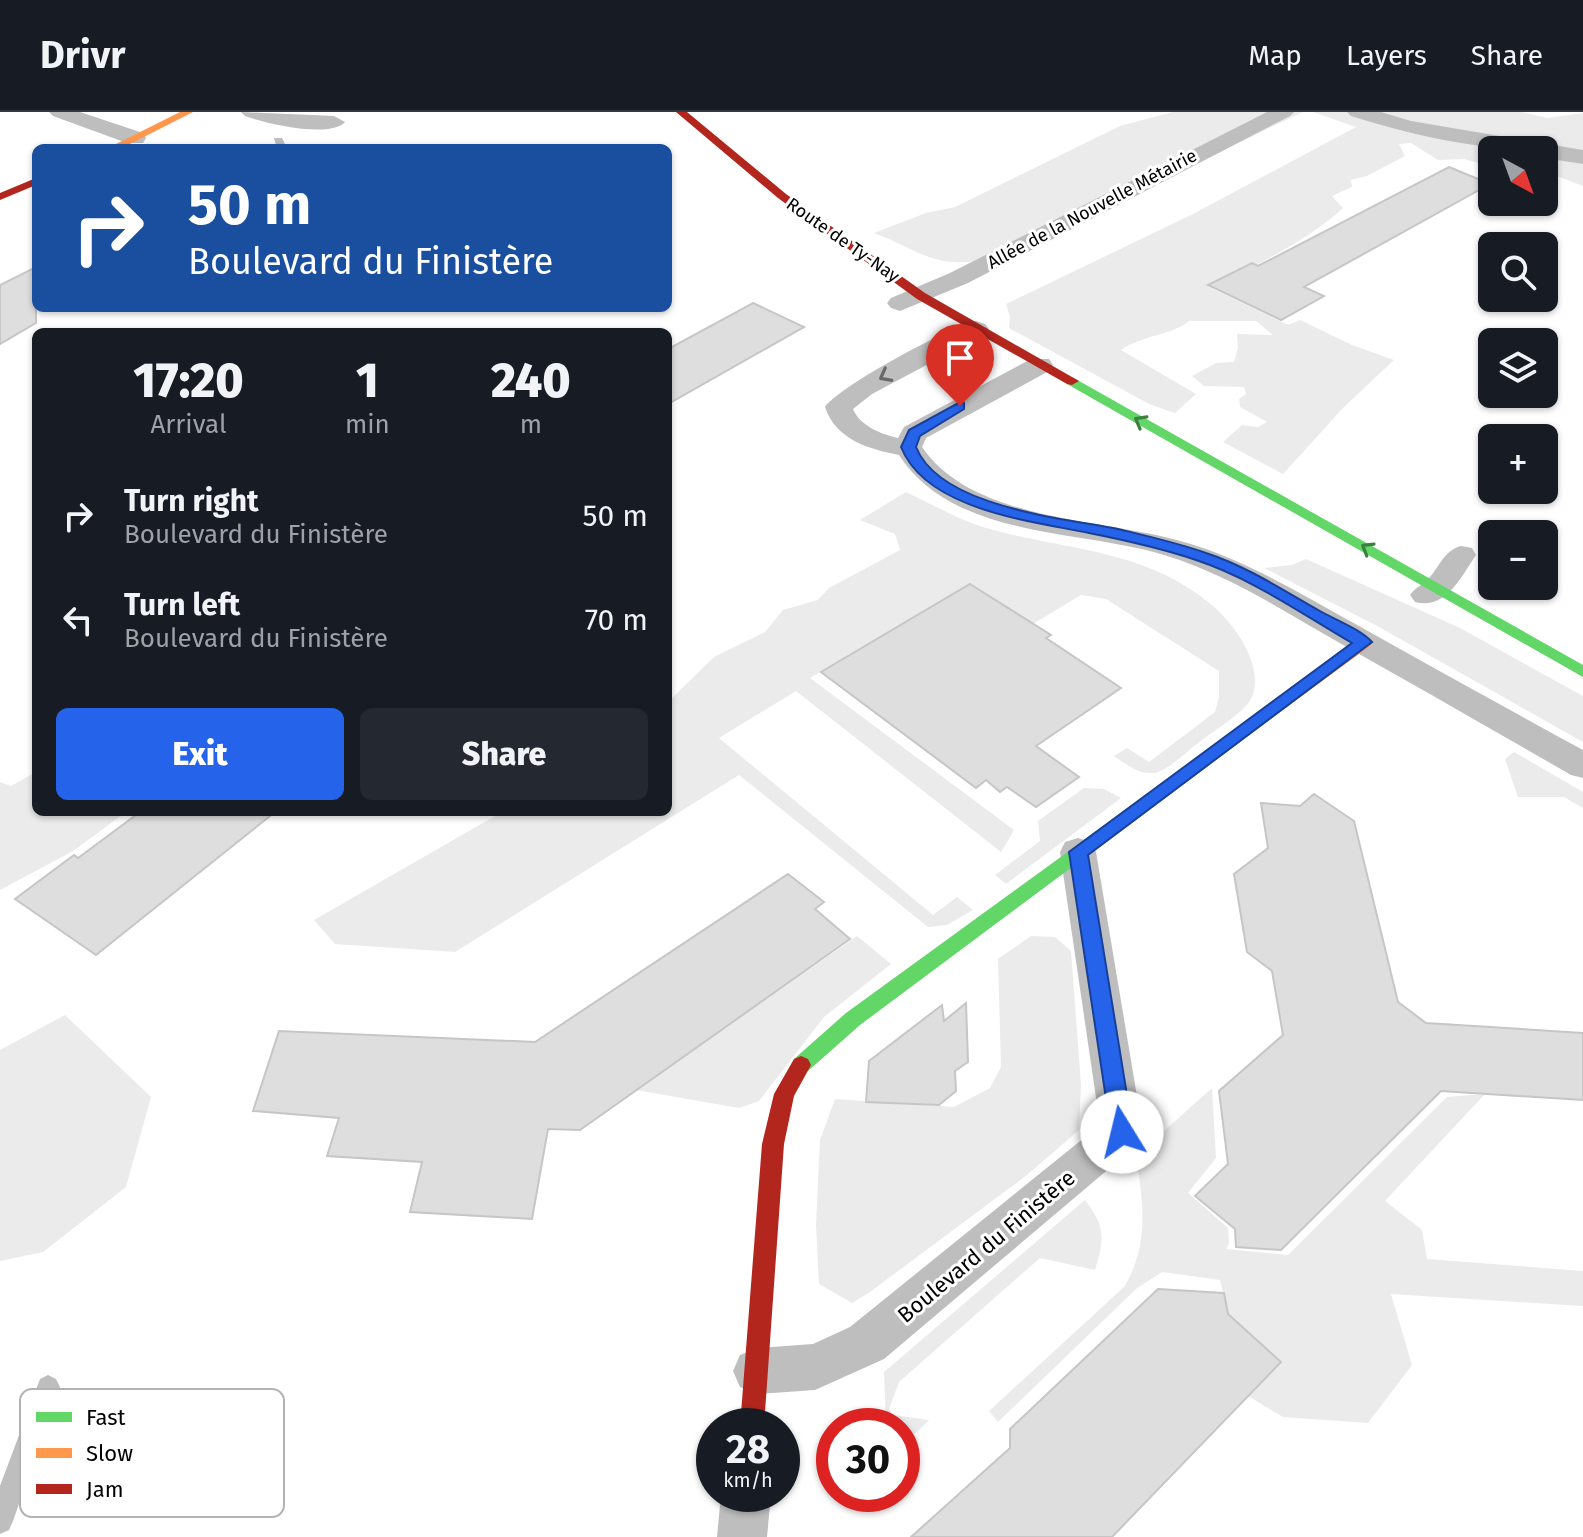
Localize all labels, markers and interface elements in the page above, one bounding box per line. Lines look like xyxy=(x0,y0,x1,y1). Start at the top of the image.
text: Drivr xyxy=(40,32,125,78)
text: Map xyxy=(1248,39,1302,72)
text: Layers xyxy=(1346,39,1427,72)
text: Share xyxy=(1471,39,1543,72)
north arrow xyxy=(1478,136,1558,216)
map controls xyxy=(1478,136,1558,600)
street label: Allée de la Nouvelle Métairie xyxy=(984,144,1200,274)
text: 50 m xyxy=(188,172,311,239)
icon: right xyxy=(56,176,160,280)
street label: Route de Ty-Nay xyxy=(782,193,904,287)
button: search xyxy=(1478,232,1558,312)
text: Boulevard du Finistère xyxy=(188,240,553,284)
pin xyxy=(926,324,994,406)
button: layers xyxy=(1478,328,1558,408)
icon: arrive xyxy=(938,336,982,380)
text: 17:20 xyxy=(133,352,244,410)
text: 1 xyxy=(356,352,379,410)
text: 240 xyxy=(491,352,571,410)
one-way arrow xyxy=(879,366,893,381)
text: Arrival xyxy=(150,409,227,440)
text: min xyxy=(345,409,390,440)
text: m xyxy=(520,409,542,440)
one-way arrow xyxy=(1135,415,1149,431)
button: + xyxy=(1478,424,1558,504)
text: Turn right xyxy=(124,483,259,519)
icon: right xyxy=(56,494,100,538)
text: 50 m xyxy=(583,498,648,534)
text: Boulevard du Finistère xyxy=(124,519,388,550)
button: − xyxy=(1478,520,1558,600)
one-way arrow xyxy=(1361,542,1376,558)
text: Turn left xyxy=(124,587,240,623)
icon: left xyxy=(56,598,100,642)
text: 70 m xyxy=(585,602,648,638)
text: Boulevard du Finistère xyxy=(124,623,388,654)
button: Exit xyxy=(56,708,344,800)
button: Share xyxy=(360,708,648,800)
position arrow xyxy=(1080,1090,1164,1174)
street label: Boulevard du Finistère xyxy=(892,1164,1081,1329)
legend xyxy=(20,1389,284,1517)
text: Fast xyxy=(86,1404,126,1431)
speed limit sign: 30 xyxy=(816,1408,920,1512)
text: 28 xyxy=(726,1426,770,1474)
text: Slow xyxy=(86,1440,133,1467)
text: km/h xyxy=(723,1468,773,1492)
text: Jam xyxy=(86,1476,124,1503)

